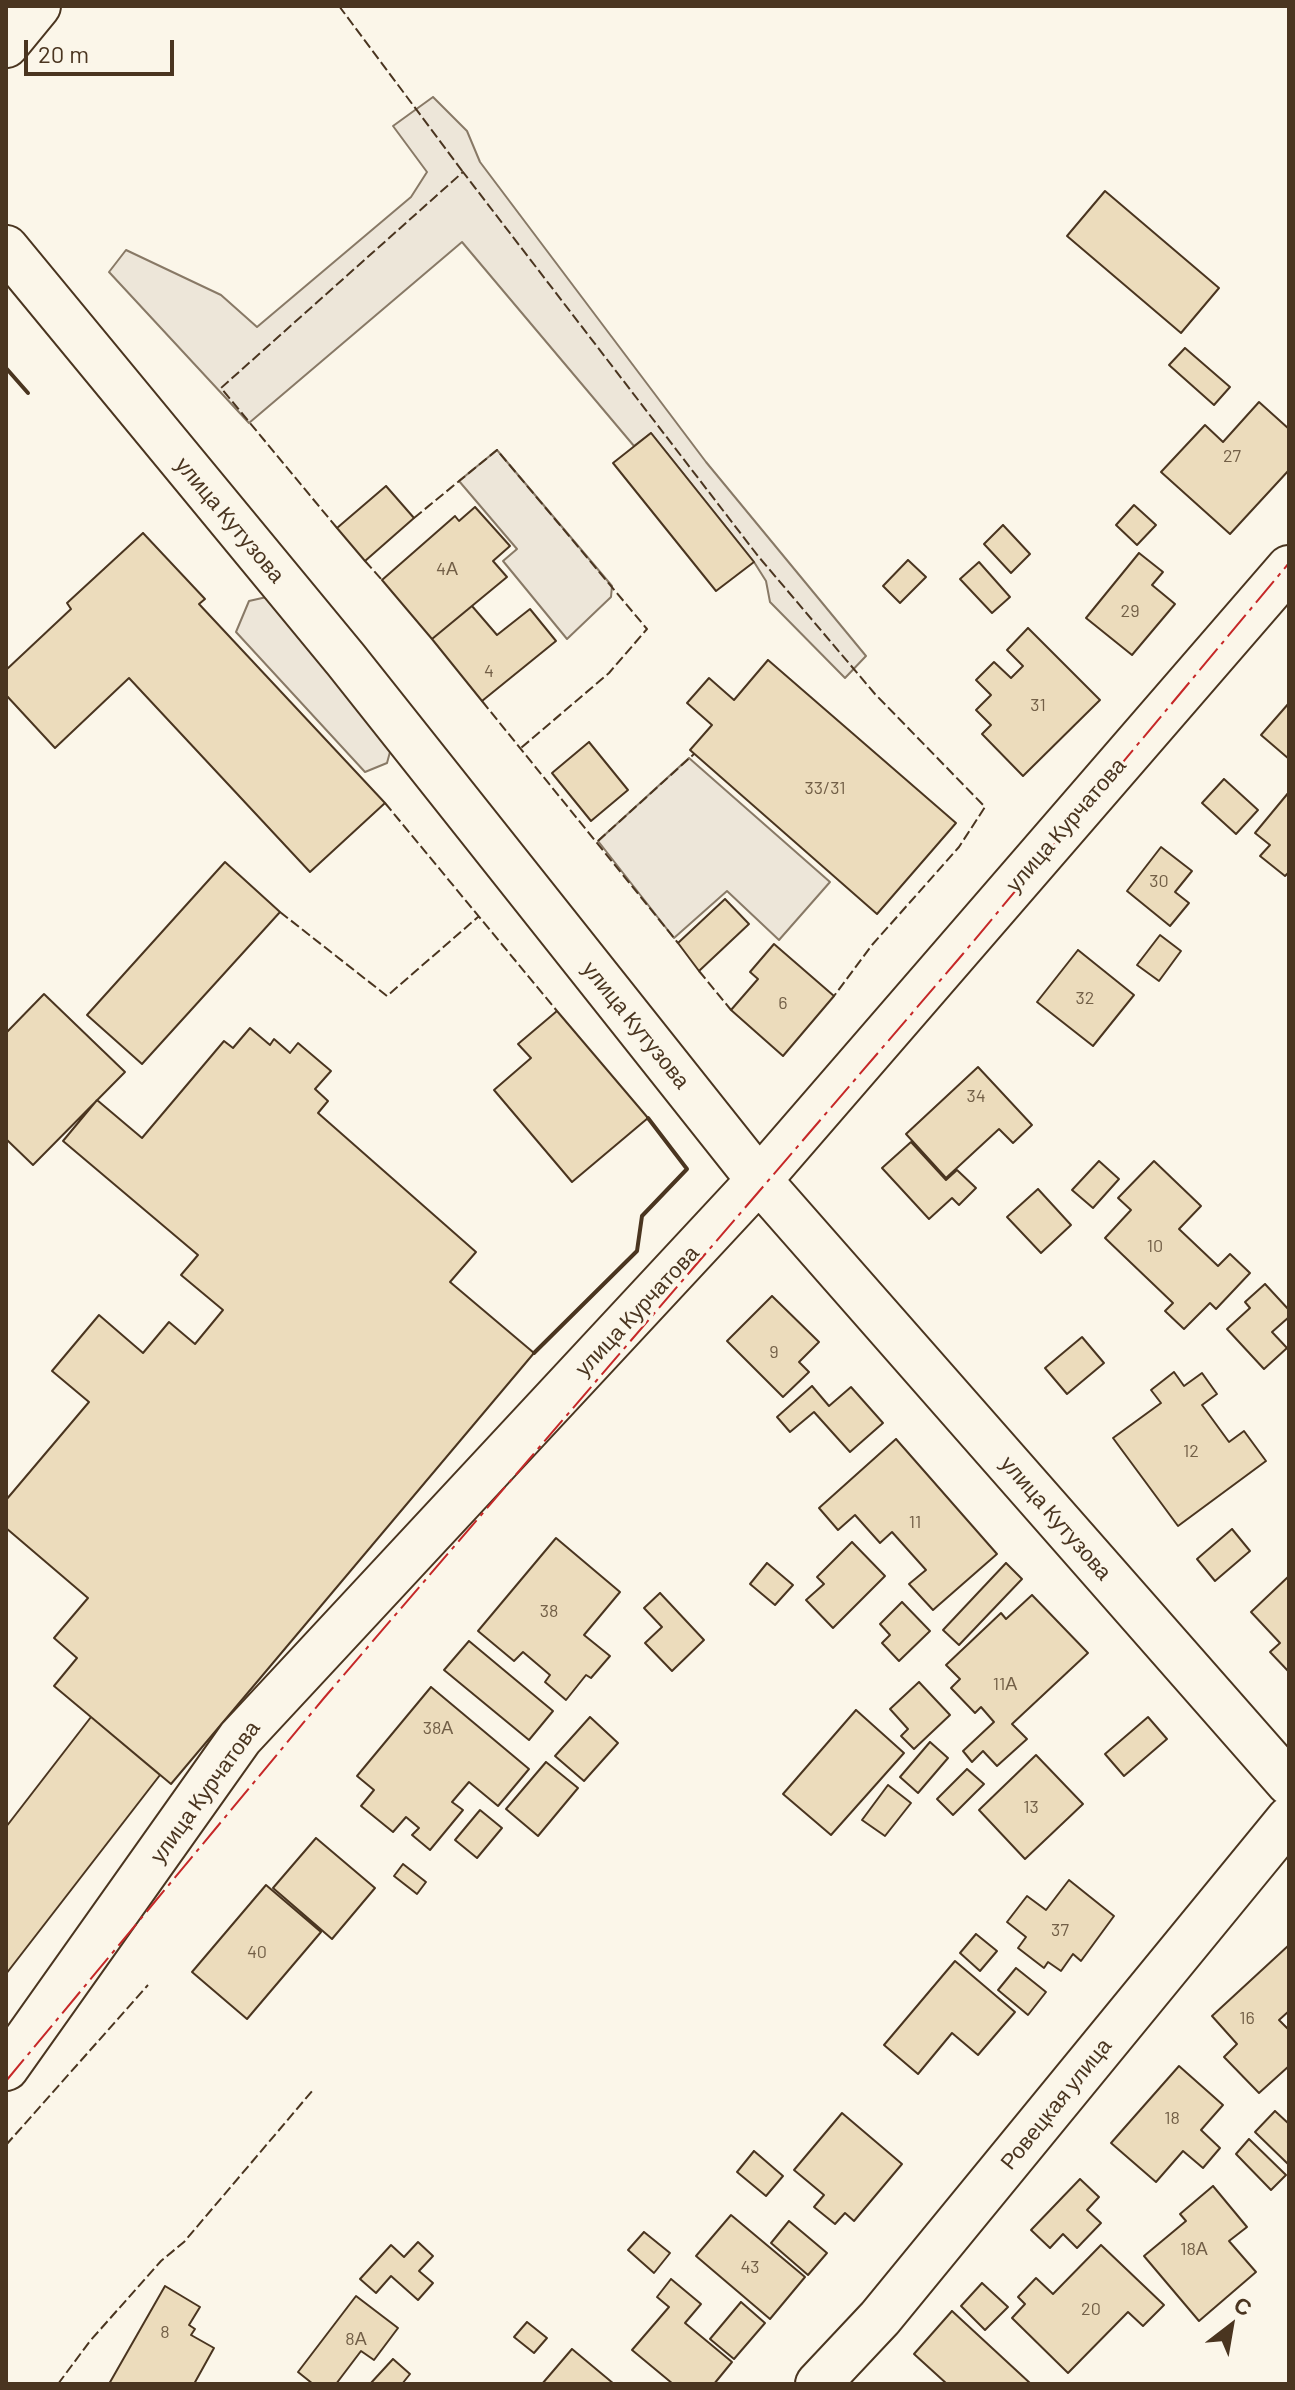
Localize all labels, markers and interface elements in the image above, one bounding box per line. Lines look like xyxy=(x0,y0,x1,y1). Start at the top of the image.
scale bar xyxy=(28,24,178,74)
text: 20 m xyxy=(38,39,89,68)
house number: 27 xyxy=(1223,445,1241,467)
street label: улица Кутузова xyxy=(170,452,290,588)
house number: 4А xyxy=(436,558,458,580)
house number: 29 xyxy=(1120,600,1140,622)
house number: 4 xyxy=(484,660,494,682)
house number: 31 xyxy=(1030,694,1046,716)
street label: улица Курчатова xyxy=(1001,753,1131,897)
house number: 33/31 xyxy=(804,777,846,799)
house number: 30 xyxy=(1149,870,1169,892)
street label: улица Кутузова xyxy=(577,956,695,1094)
house number: 32 xyxy=(1076,987,1094,1009)
house number: 6 xyxy=(778,992,788,1014)
house number: 34 xyxy=(966,1085,986,1107)
house number: 10 xyxy=(1147,1235,1163,1257)
street label: улица Курчатова xyxy=(570,1240,704,1382)
house number: 9 xyxy=(769,1341,779,1363)
house number: 12 xyxy=(1183,1440,1199,1462)
street label: улица Кутузова xyxy=(995,1451,1117,1585)
house number: 11 xyxy=(909,1511,921,1533)
house number: 38 xyxy=(540,1600,558,1622)
house number: 11А xyxy=(993,1673,1017,1695)
street label: улица Курчатова xyxy=(145,1716,265,1868)
house number: 38А xyxy=(423,1717,453,1739)
house number: 13 xyxy=(1023,1796,1039,1818)
house number: 37 xyxy=(1051,1919,1069,1941)
house number: 40 xyxy=(247,1941,267,1963)
house number: 16 xyxy=(1239,2007,1255,2029)
street label: Ровецкая улица xyxy=(995,2033,1117,2175)
house number: 18 xyxy=(1164,2107,1180,2129)
house number: 18А xyxy=(1180,2238,1208,2260)
house number: 43 xyxy=(740,2256,760,2278)
north arrow xyxy=(1191,2286,1271,2366)
text: С xyxy=(1230,2290,1257,2321)
house number: 20 xyxy=(1081,2298,1101,2320)
house number: 8 xyxy=(160,2321,170,2343)
house number: 8А xyxy=(345,2328,367,2350)

